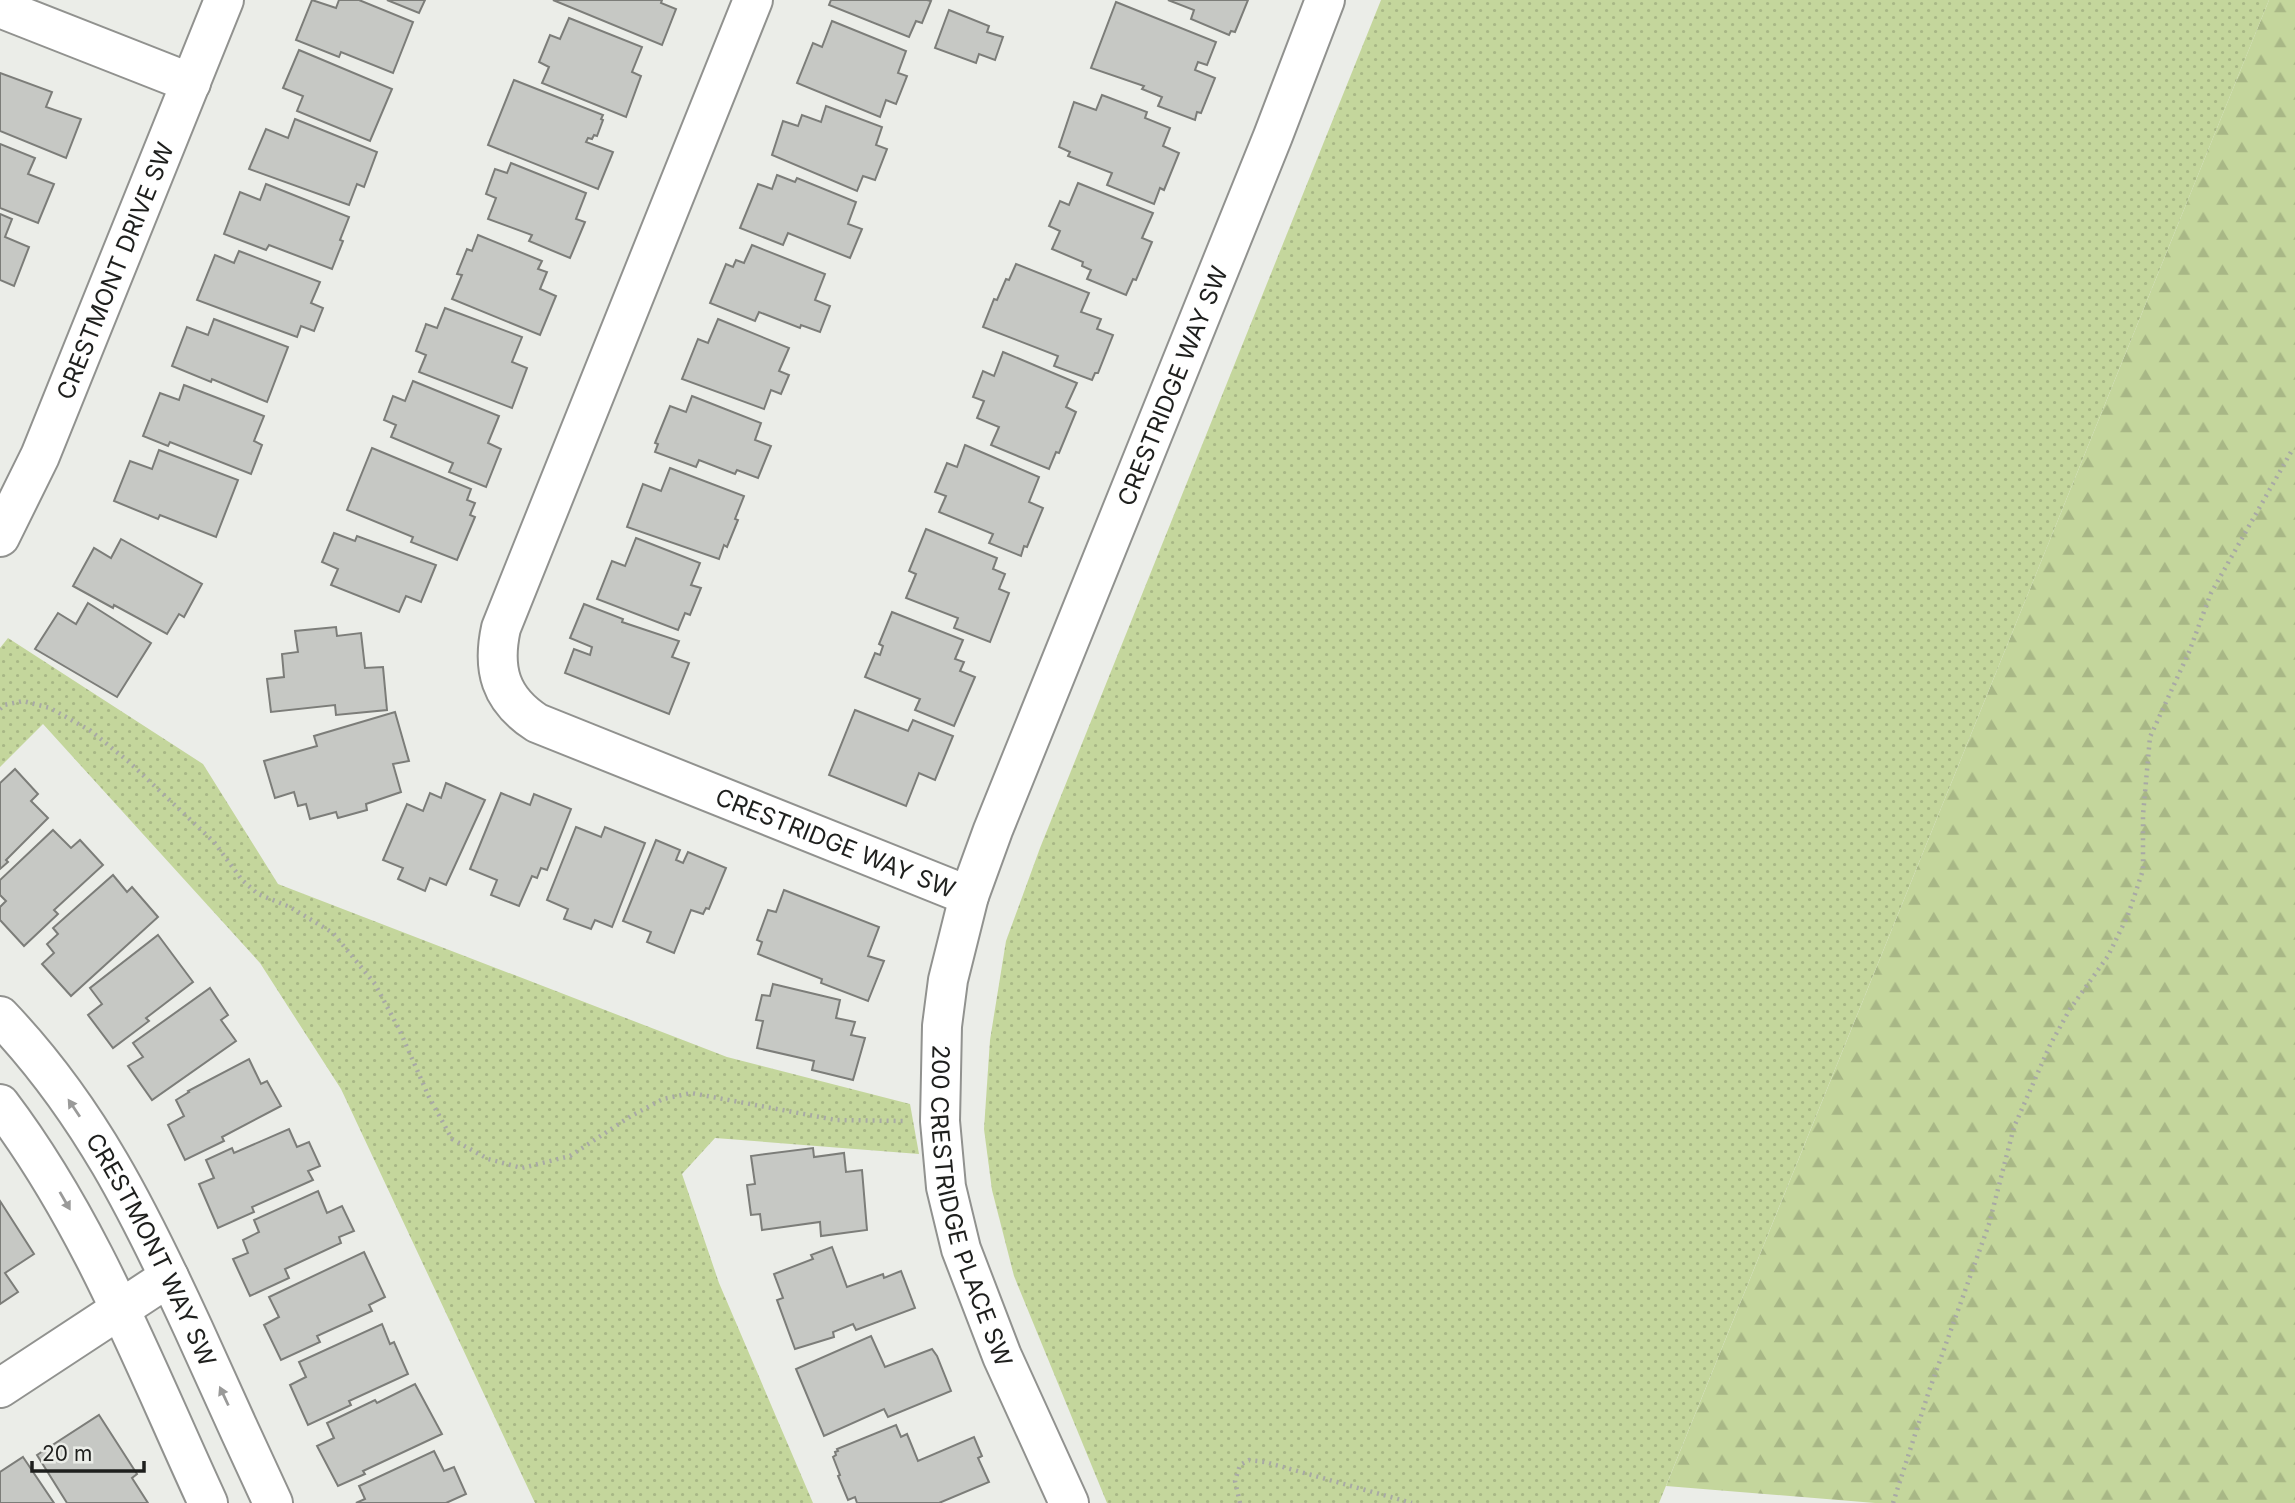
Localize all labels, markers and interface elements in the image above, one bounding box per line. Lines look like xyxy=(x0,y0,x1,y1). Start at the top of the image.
street label: CRESTMONT DRIVE SW xyxy=(50,138,180,404)
street label: CRESTRIDGE WAY SW xyxy=(1111,261,1234,510)
street label: CRESTRIDGE WAY SW xyxy=(711,782,960,904)
street label: 200 CRESTRIDGE PLACE SW xyxy=(925,1044,1019,1371)
one-way arrow xyxy=(68,1098,81,1118)
street label: CRESTMONT WAY SW xyxy=(80,1127,223,1371)
one-way arrow xyxy=(59,1192,71,1211)
one-way arrow xyxy=(218,1386,229,1407)
scale bar xyxy=(32,1430,144,1474)
text: 20 m xyxy=(42,1441,92,1466)

